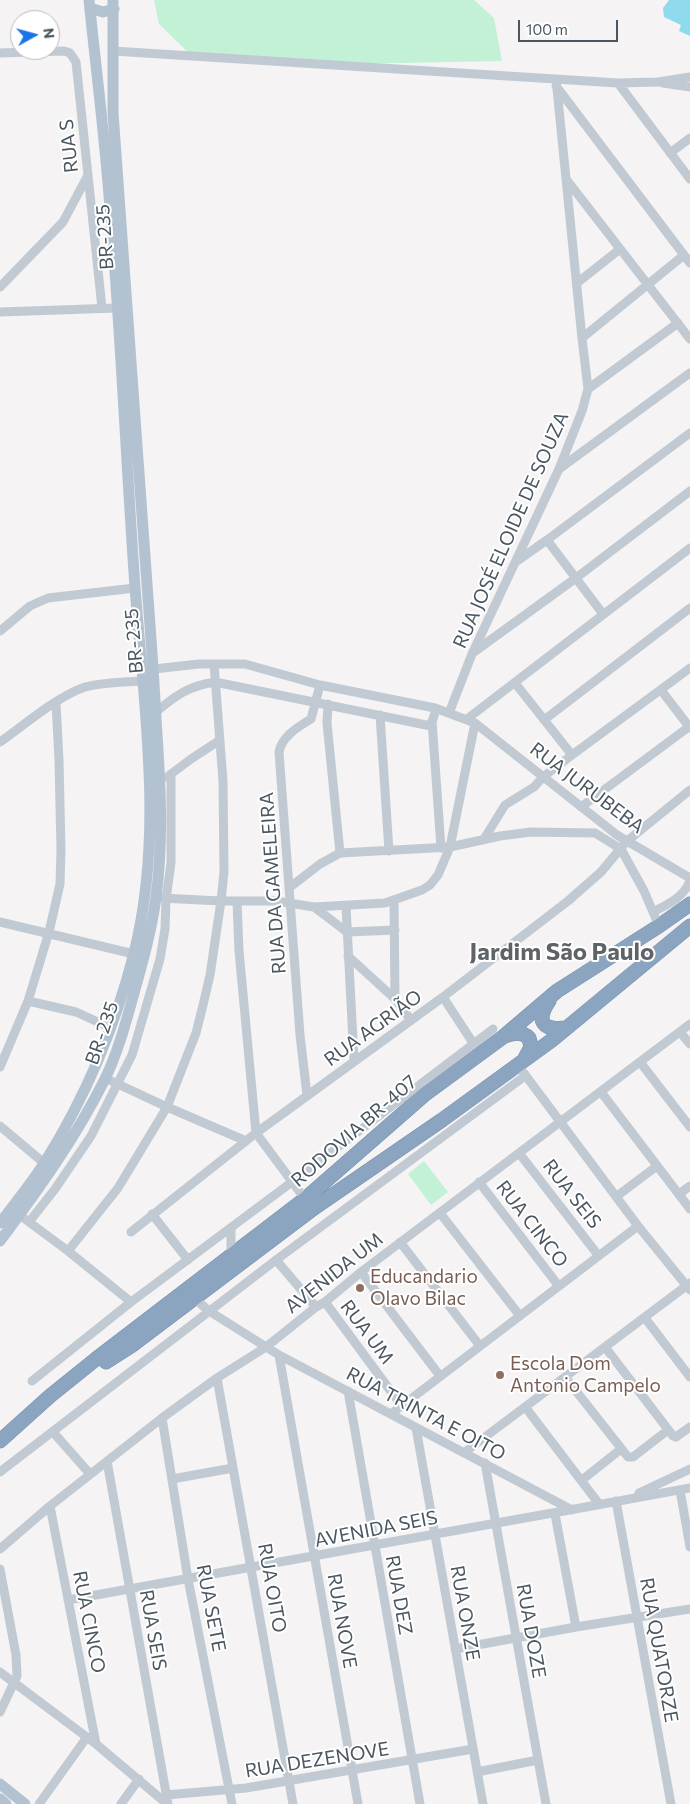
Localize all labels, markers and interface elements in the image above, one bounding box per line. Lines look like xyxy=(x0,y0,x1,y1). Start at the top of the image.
north arrow xyxy=(10,10,60,60)
scale bar xyxy=(520,10,620,42)
text: 100 m xyxy=(526,20,568,38)
text: N xyxy=(40,27,58,39)
street label: RUA S xyxy=(55,118,83,174)
street label: BR-235 xyxy=(91,204,119,270)
street label: RUA JOSÉ ELOIDE DE SOUZA xyxy=(448,408,574,652)
street label: BR-235 xyxy=(120,607,148,675)
street label: RUA JURUBEBA xyxy=(525,738,649,838)
street label: RUA DA GAMELEIRA xyxy=(255,791,291,975)
district label: Jardim São Paulo xyxy=(470,938,654,966)
street label: RUA AGRIÃO xyxy=(320,985,426,1071)
street label: BR-235 xyxy=(81,998,123,1068)
street label: RODOVIA BR-407 xyxy=(287,1070,421,1192)
street label: RUA SEIS xyxy=(538,1155,606,1233)
street label: RUA CINCO xyxy=(491,1176,573,1272)
street label: AVENIDA UM xyxy=(281,1228,387,1318)
place label: Educandario Olavo Bilac xyxy=(370,1266,478,1310)
marker: Educandario Olavo Bilac xyxy=(354,1282,366,1294)
street label: RUA UM xyxy=(336,1295,398,1369)
place label: Escola Dom Antonio Campelo xyxy=(510,1353,661,1397)
street label: RUA TRINTA E OITO xyxy=(342,1362,510,1466)
marker: Escola Dom Antonio Campelo xyxy=(494,1369,506,1381)
street label: AVENIDA SEIS xyxy=(313,1506,439,1552)
street label: RUA OITO xyxy=(253,1542,291,1634)
street label: RUA DEZ xyxy=(381,1553,417,1637)
street label: RUA SETE xyxy=(191,1562,231,1654)
street label: RUA ONZE xyxy=(445,1564,485,1662)
street label: RUA CINCO xyxy=(68,1569,110,1675)
street label: RUA NOVE xyxy=(322,1572,362,1670)
street label: RUA QUATORZE xyxy=(635,1576,683,1724)
street label: RUA DOZE xyxy=(511,1582,551,1680)
street label: RUA SEIS xyxy=(135,1588,171,1672)
street label: RUA DEZENOVE xyxy=(243,1737,391,1783)

